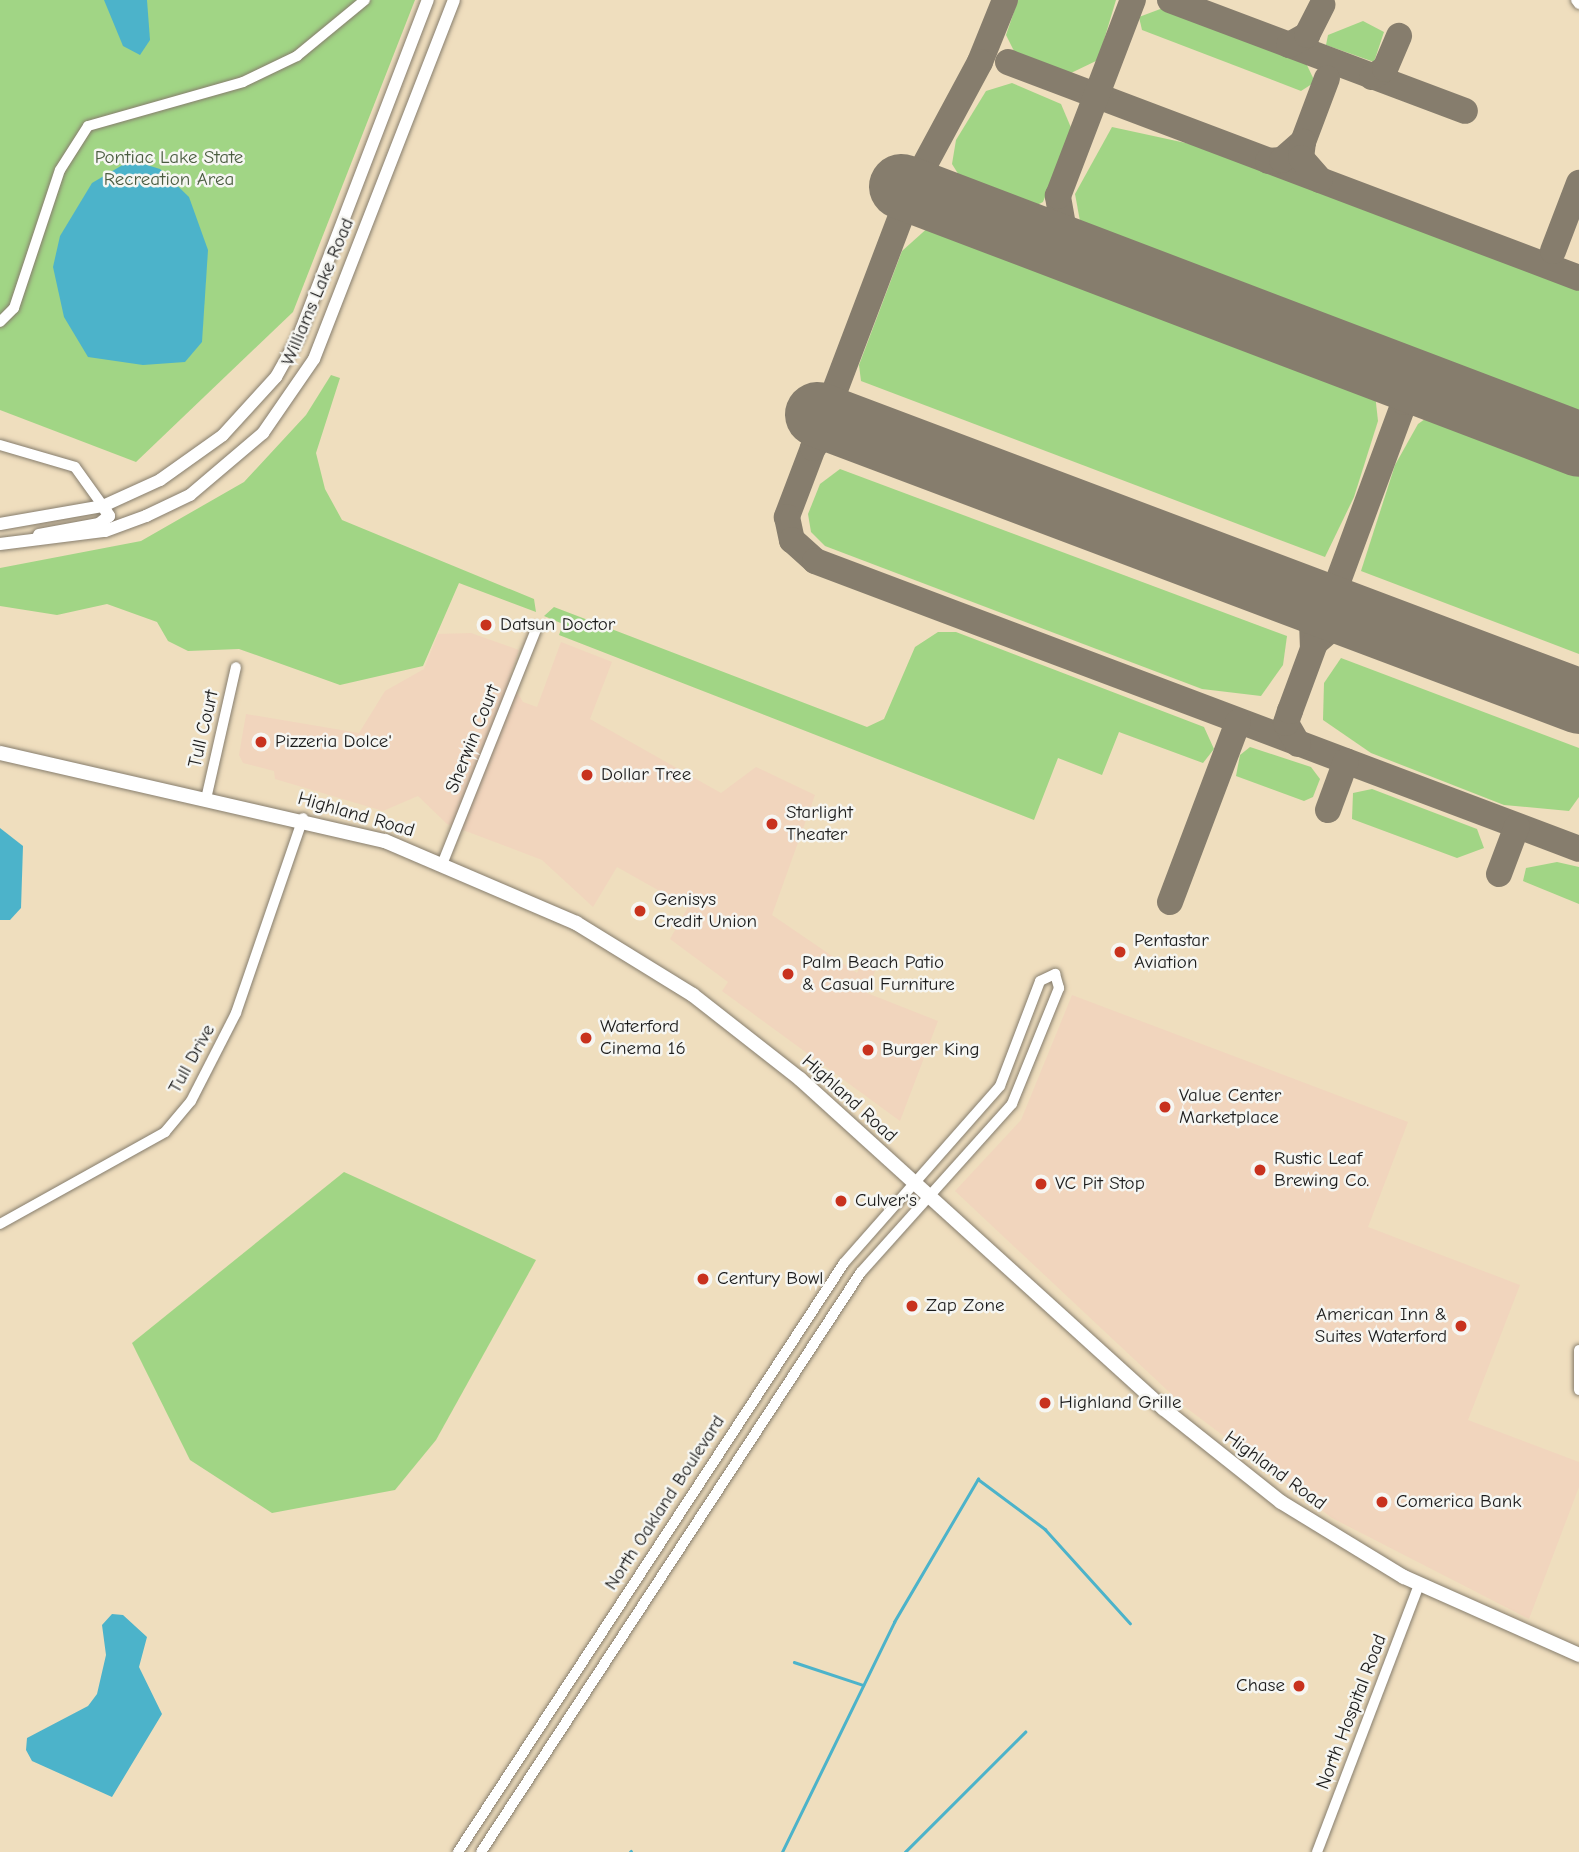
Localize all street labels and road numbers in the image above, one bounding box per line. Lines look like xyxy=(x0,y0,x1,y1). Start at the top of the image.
street label: Williams Lake Road xyxy=(277,215,359,369)
street label: Sherwin Court xyxy=(441,682,505,796)
street label: Tull Court xyxy=(184,688,224,770)
street label: Highland Road xyxy=(295,787,417,843)
street label: Tull Drive xyxy=(164,1021,220,1097)
street label: Highland Road xyxy=(797,1050,901,1148)
street label: North Oakland Boulevard xyxy=(600,1411,730,1595)
street label: Highland Road xyxy=(1220,1426,1330,1516)
street label: North Hospital Road xyxy=(1312,1631,1392,1793)

